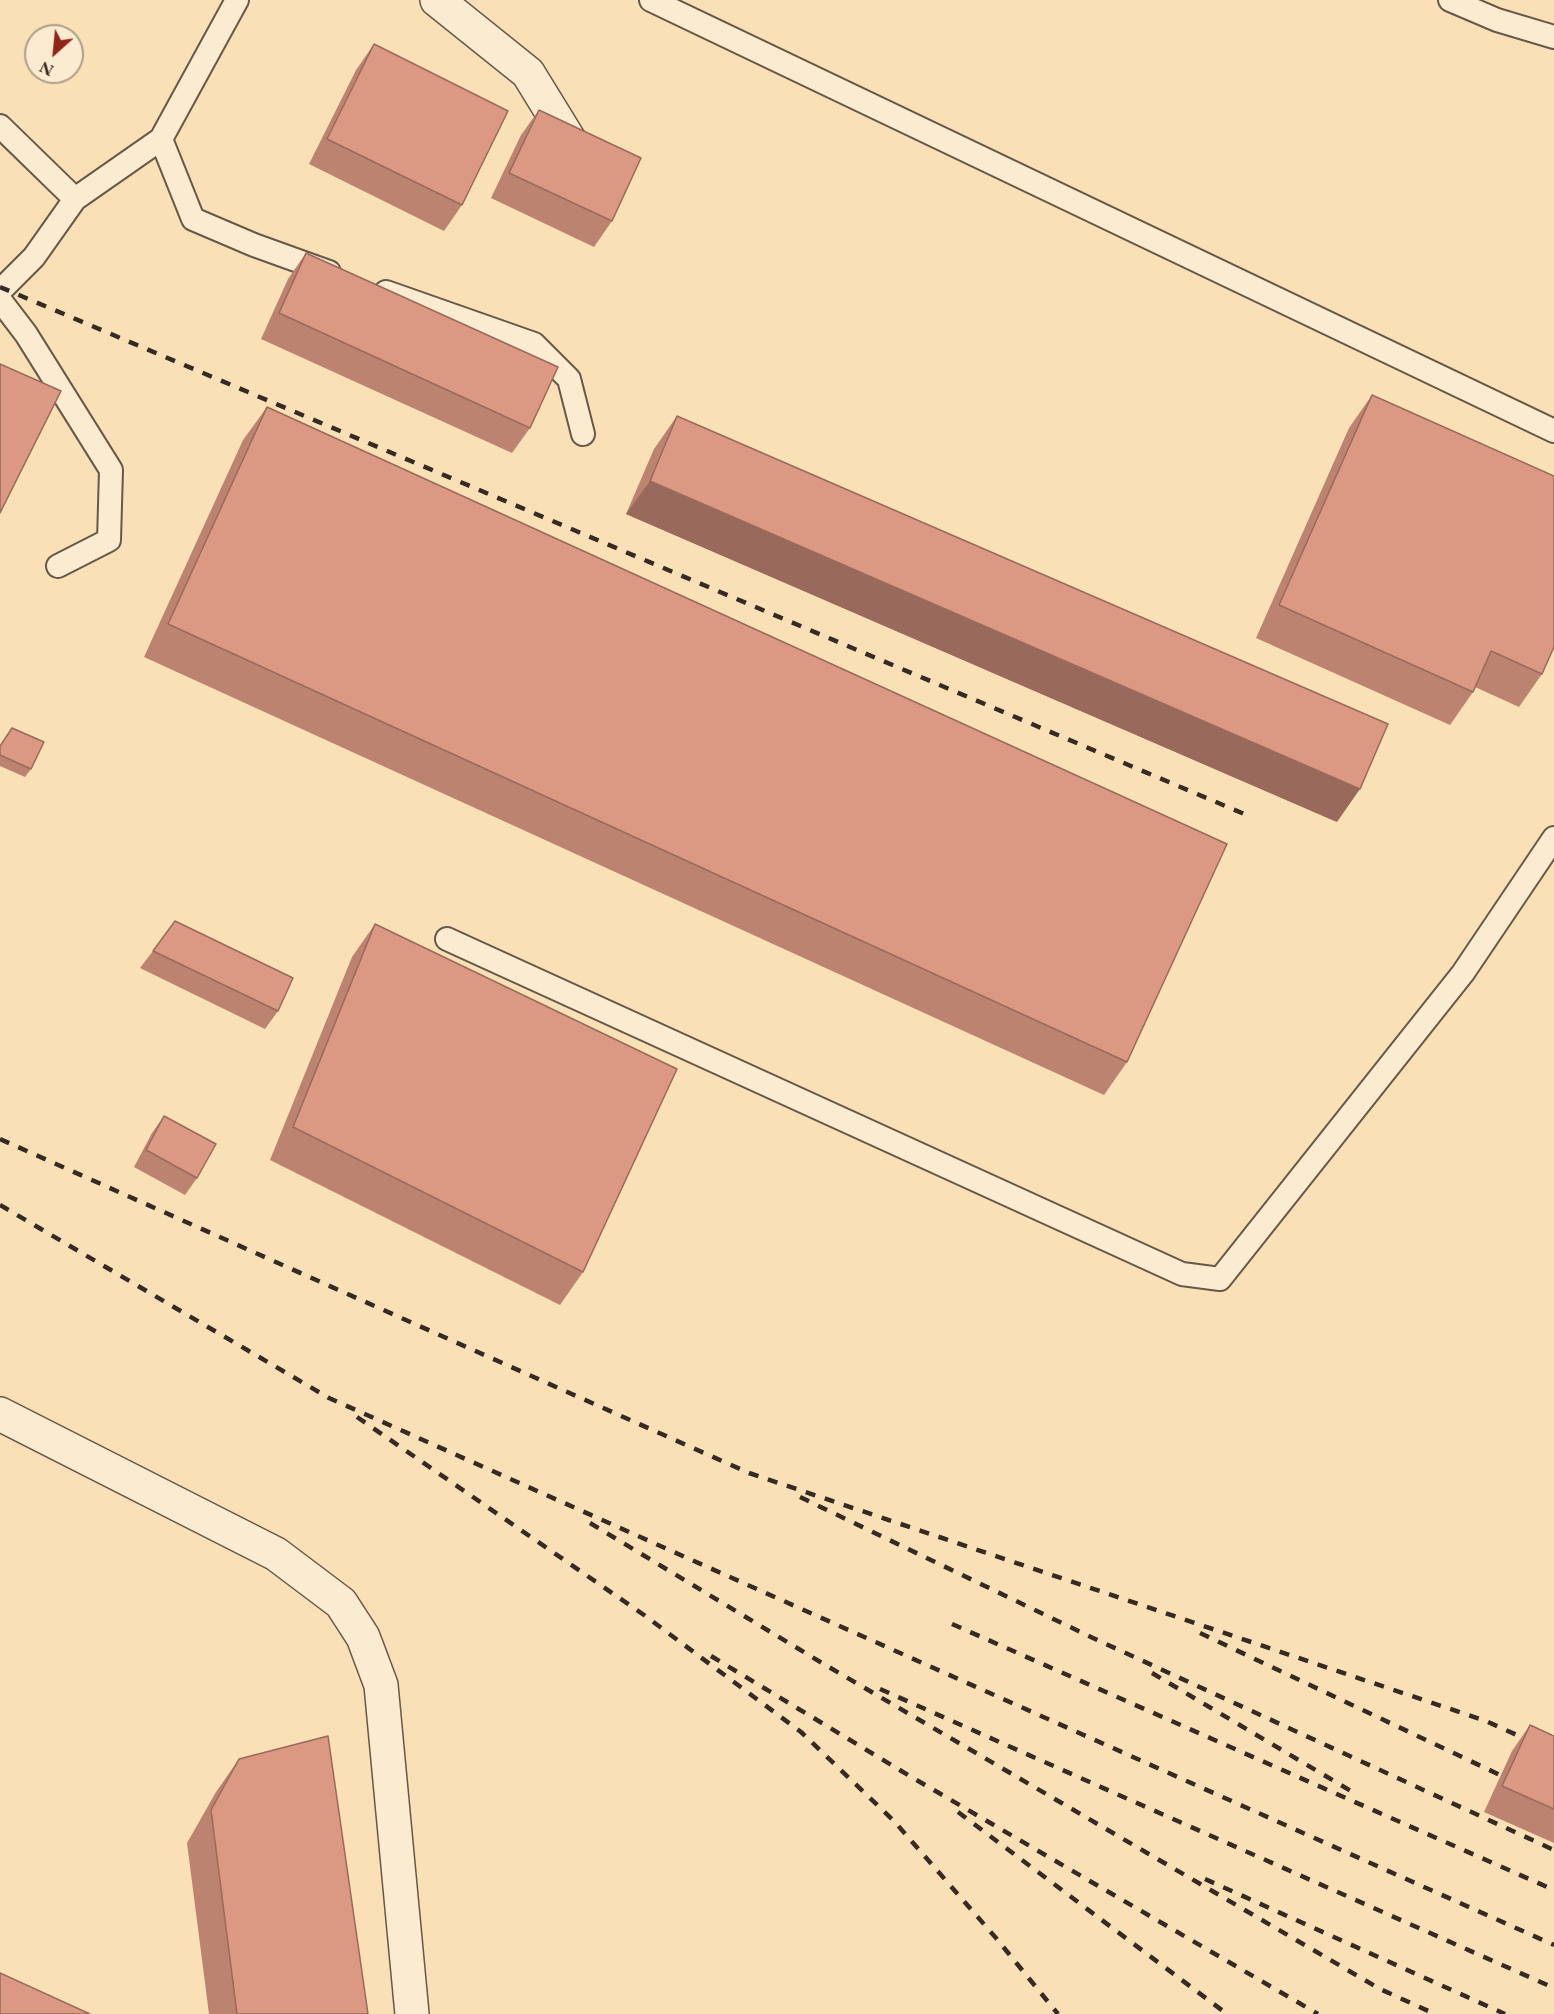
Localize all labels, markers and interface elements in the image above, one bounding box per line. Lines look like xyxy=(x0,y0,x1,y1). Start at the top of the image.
north arrow xyxy=(24,24,84,84)
text: N xyxy=(36,56,57,81)

